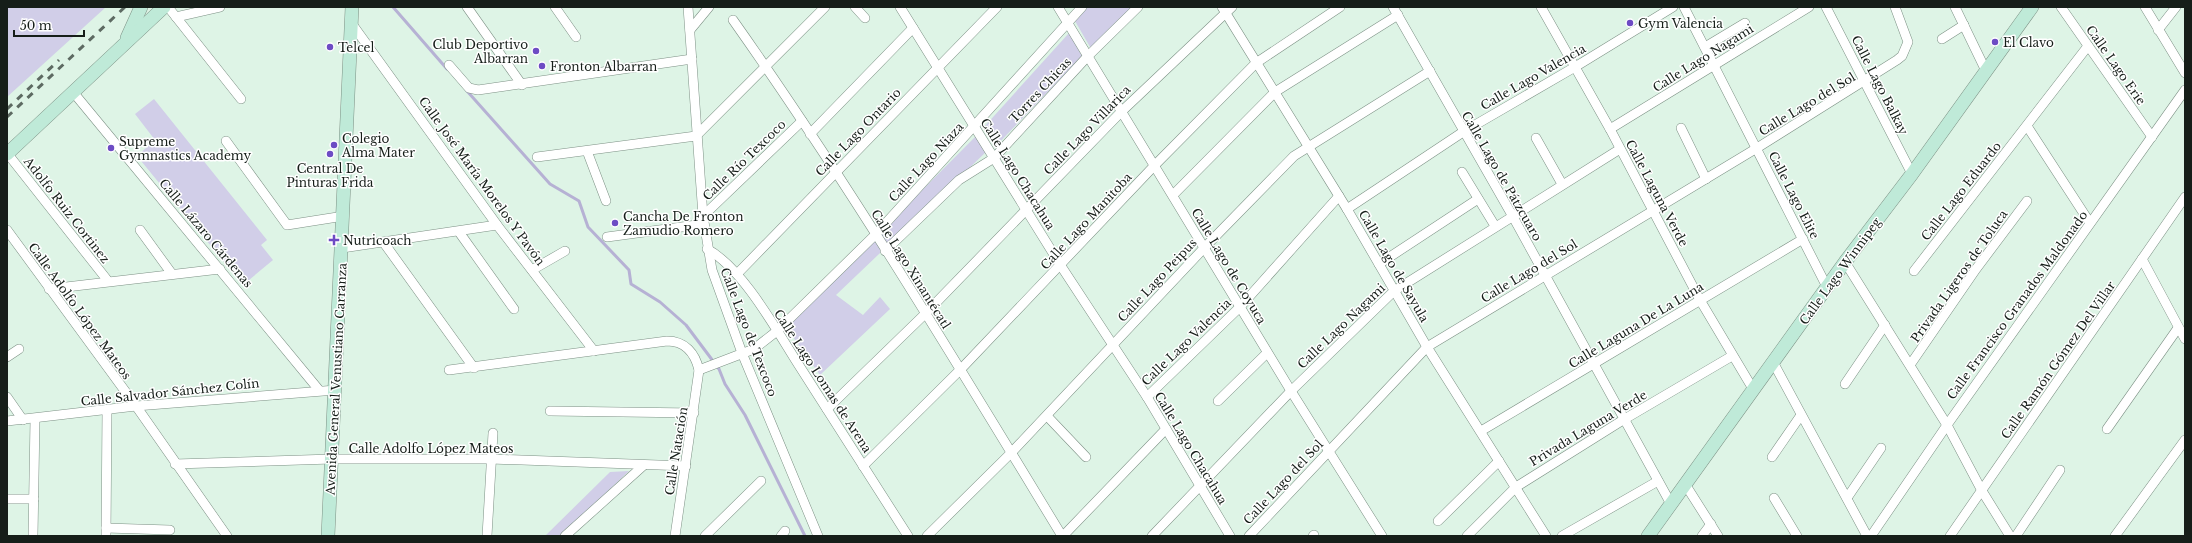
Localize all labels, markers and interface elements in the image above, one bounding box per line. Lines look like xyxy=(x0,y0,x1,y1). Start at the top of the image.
scale bar xyxy=(14,12,84,38)
place label: Gym Valencia xyxy=(1638,16,1723,31)
text: 50 m xyxy=(20,18,52,33)
marker: Gym Valencia xyxy=(1625,18,1635,28)
street label: Calle Lago Nagami xyxy=(1650,21,1756,95)
street label: Calle Lago Erie xyxy=(2083,22,2149,108)
street label: Calle Lago Balkay xyxy=(1848,33,1912,137)
place label: El Clavo xyxy=(2003,35,2054,50)
place label: Club Deportivo Albarran xyxy=(432,37,528,66)
marker: El Clavo xyxy=(1990,37,2000,47)
place label: Telcel xyxy=(338,40,374,55)
street label: Calle Lago Valencia xyxy=(1478,41,1589,113)
marker: Telcel xyxy=(325,42,335,52)
marker: Club Deportivo Albarran xyxy=(531,46,541,56)
street label: Torres Chicas xyxy=(1006,54,1074,126)
place label: Fronton Albarran xyxy=(550,59,657,74)
marker: Fronton Albarran xyxy=(537,61,547,71)
street label: Calle Lago del Sol xyxy=(1756,69,1858,139)
street label: Calle Lago Villarica xyxy=(1040,82,1134,178)
street label: Calle Lago Ontario xyxy=(812,85,904,179)
street label: Calle José María Morelos Y Pavón xyxy=(416,94,548,268)
street label: Calle Lago de Pátzcuaro xyxy=(1459,109,1545,244)
street label: Calle Lago Chacahua xyxy=(978,115,1059,233)
street label: Calle Río Texcoco xyxy=(699,116,789,203)
street label: Calle Lago Niaza xyxy=(885,119,967,205)
place label: Colegio Alma Mater xyxy=(341,131,415,160)
place label: Supreme Gymnastics Academy xyxy=(119,134,251,163)
street label: Calle Laguna Verde xyxy=(1623,137,1692,249)
street label: Calle Lago Eduardo xyxy=(1918,139,2004,243)
marker: Colegio Alma Mater xyxy=(329,140,339,150)
marker: Supreme Gymnastics Academy xyxy=(106,143,116,153)
marker: Central De Pinturas Frida xyxy=(325,149,335,159)
street label: Calle Lago Elite xyxy=(1765,149,1823,241)
street label: Adolfo Ruiz Cortinez xyxy=(20,153,113,266)
place label: Central De Pinturas Frida xyxy=(287,161,374,190)
street label: Calle Lago Manitoba xyxy=(1037,169,1135,273)
street label: Calle Lázaro Cárdenas xyxy=(156,176,256,290)
street label: Calle Lago de Coyuca xyxy=(1188,205,1270,327)
street label: Calle Lago Xinantécatl xyxy=(868,207,954,332)
street label: Calle Lago de Sayula xyxy=(1356,207,1432,325)
street label: Privada Ligeros de Toluca xyxy=(1907,207,2011,345)
street label: Calle Francisco Granados Maldonado xyxy=(1943,208,2091,402)
place label: Cancha De Fronton Zamudio Romero xyxy=(623,209,743,238)
street label: Calle Lago Winnipeg xyxy=(1796,214,1884,327)
marker: Cancha De Fronton Zamudio Romero xyxy=(610,218,620,228)
place label: Nutricoach xyxy=(343,233,412,248)
marker: Nutricoach xyxy=(328,234,340,246)
street label: Calle Lago Peipus xyxy=(1114,235,1200,325)
street label: Calle Lago del Sol xyxy=(1478,236,1580,306)
street label: Calle Adolfo López Mateos xyxy=(25,240,135,382)
street label: Avenida General Venustiano Carranza xyxy=(322,262,350,496)
street label: Calle Lago de Texcoco xyxy=(717,265,781,399)
street label: Calle Ramón Gómez Del Villar xyxy=(1998,278,2119,442)
street label: Calle Laguna De La Luna xyxy=(1566,279,1706,371)
street label: Calle Lago Nagami xyxy=(1294,280,1388,372)
street label: Calle Lago Valencia xyxy=(1138,295,1234,389)
street label: Calle Lago Lomas de Arena xyxy=(771,307,875,456)
street label: Calle Salvador Sánchez Colín xyxy=(80,375,260,409)
street label: Privada Laguna Verde xyxy=(1527,387,1649,469)
street label: Calle Lago Chacahua xyxy=(1151,389,1231,507)
street label: Calle Natación xyxy=(662,406,690,496)
street label: Calle Lago del Sol xyxy=(1240,437,1326,527)
street label: Calle Adolfo López Mateos xyxy=(348,441,514,456)

